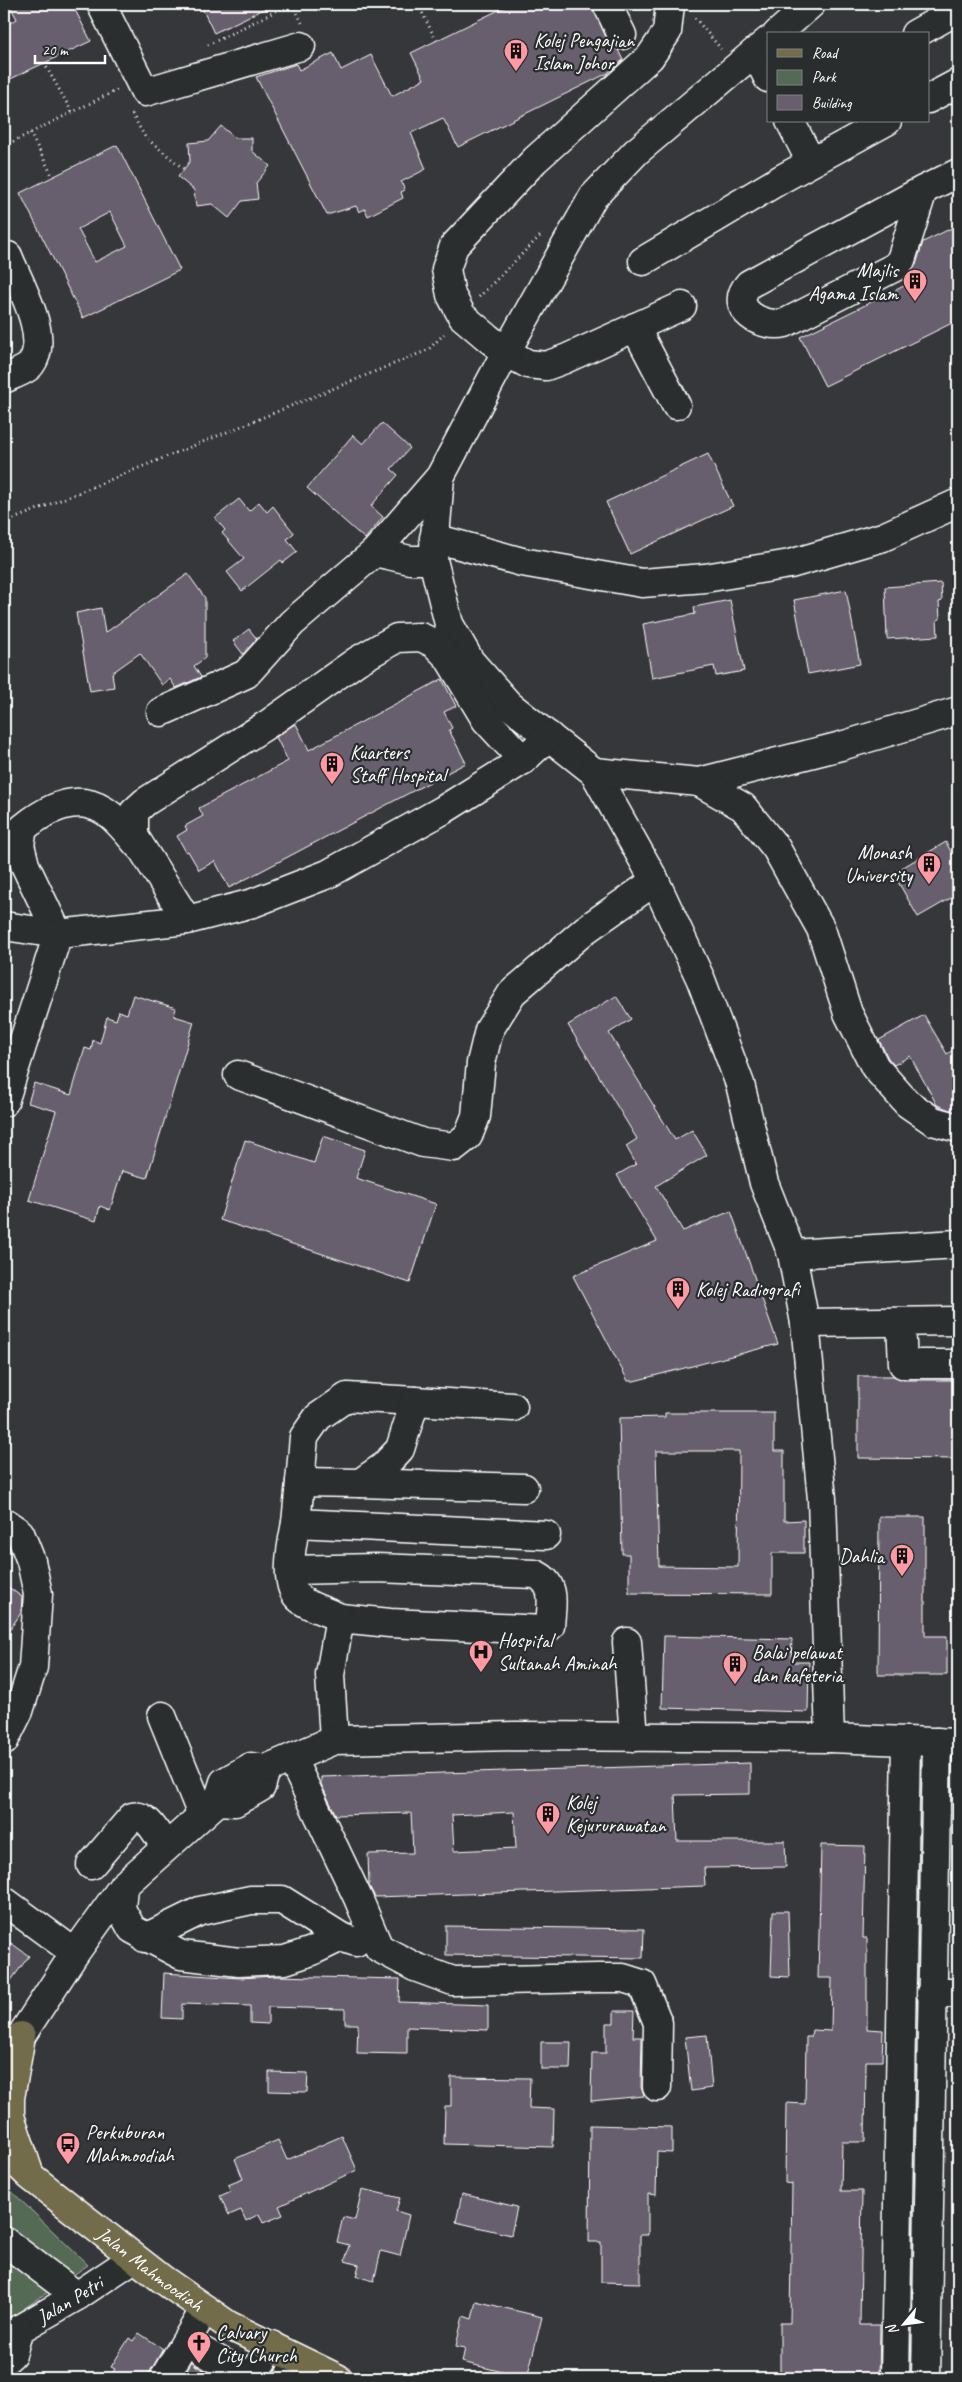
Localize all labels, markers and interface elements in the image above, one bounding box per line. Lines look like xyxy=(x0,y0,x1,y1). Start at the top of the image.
place label: Kolej Pengajian Islam Johor xyxy=(534,28,635,76)
scale bar xyxy=(35,32,105,64)
legend xyxy=(767,32,930,122)
building icon: Kolej Pengajian Islam Johor xyxy=(503,38,529,72)
text: 20 m xyxy=(42,41,69,60)
text: Road xyxy=(812,44,839,63)
text: Park xyxy=(812,68,837,87)
text: Building xyxy=(812,94,852,113)
place label: Majlis Agama Islam xyxy=(808,258,900,306)
building icon: Majlis Agama Islam xyxy=(902,268,928,302)
place label: Kuarters Staff Hospital xyxy=(350,740,449,788)
building icon: Kuarters Staff Hospital xyxy=(319,751,345,785)
place label: Monash University xyxy=(845,840,914,888)
building icon: Monash University xyxy=(916,851,942,885)
building icon: Kolej Radiografi xyxy=(665,1276,691,1310)
place label: Kolej Radiografi xyxy=(696,1277,801,1302)
building icon: Dahlia xyxy=(889,1543,915,1577)
place label: Dahlia xyxy=(839,1544,886,1569)
place label: Hospital Sultanah Aminah xyxy=(498,1628,618,1676)
hospital icon: Hospital Sultanah Aminah xyxy=(468,1639,494,1673)
place label: Balai pelawat dan kafeteria xyxy=(752,1640,844,1688)
building icon: Balai pelawat dan kafeteria xyxy=(722,1651,748,1685)
place label: Kolej Kejururawatan xyxy=(566,1790,667,1838)
building icon: Kolej Kejururawatan xyxy=(535,1801,561,1835)
place label: Perkuburan Mahmoodiah xyxy=(86,2120,175,2168)
bus stop icon: Perkuburan Mahmoodiah xyxy=(55,2131,81,2165)
street label: Jalan Mahmoodiah xyxy=(91,2220,209,2317)
street label: Jalan Petri xyxy=(31,2269,109,2330)
north arrow xyxy=(880,2300,930,2350)
place label: Calvary City Church xyxy=(216,2320,298,2368)
text: N xyxy=(882,2320,903,2338)
church icon: Calvary City Church xyxy=(186,2330,212,2364)

